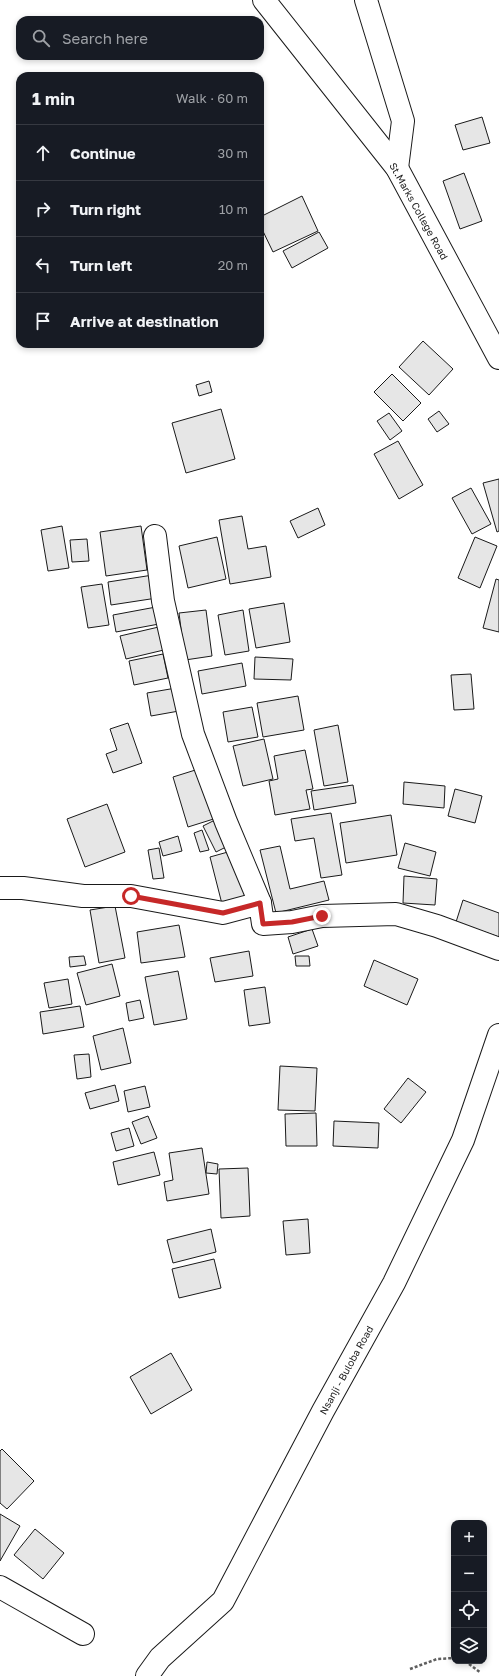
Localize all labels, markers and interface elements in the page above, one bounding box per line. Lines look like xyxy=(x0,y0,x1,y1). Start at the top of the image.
search box xyxy=(16,16,264,60)
icon: search xyxy=(30,27,52,49)
text: Search here xyxy=(62,29,148,47)
text: 1 min xyxy=(32,88,75,109)
text: Walk · 60 m xyxy=(176,90,248,106)
icon: ahead xyxy=(32,142,54,164)
text: Continue xyxy=(70,144,136,162)
text: 30 m xyxy=(218,145,248,161)
street label: St.Marks College Road xyxy=(387,160,451,262)
icon: right xyxy=(32,198,54,220)
text: Turn right xyxy=(70,200,141,218)
text: 10 m xyxy=(219,201,248,217)
icon: left xyxy=(32,254,54,276)
text: Turn left xyxy=(70,256,132,274)
text: 20 m xyxy=(218,257,248,273)
icon: arrive xyxy=(32,310,54,332)
text: Arrive at destination xyxy=(70,312,219,330)
route start xyxy=(122,887,140,905)
route end xyxy=(313,907,331,925)
street label: Nsanji - Buloba Road xyxy=(317,1324,375,1416)
map controls xyxy=(451,1520,487,1664)
button: + xyxy=(451,1520,487,1556)
button: − xyxy=(451,1556,487,1592)
button: locate xyxy=(451,1592,487,1628)
button: layers xyxy=(451,1628,487,1664)

